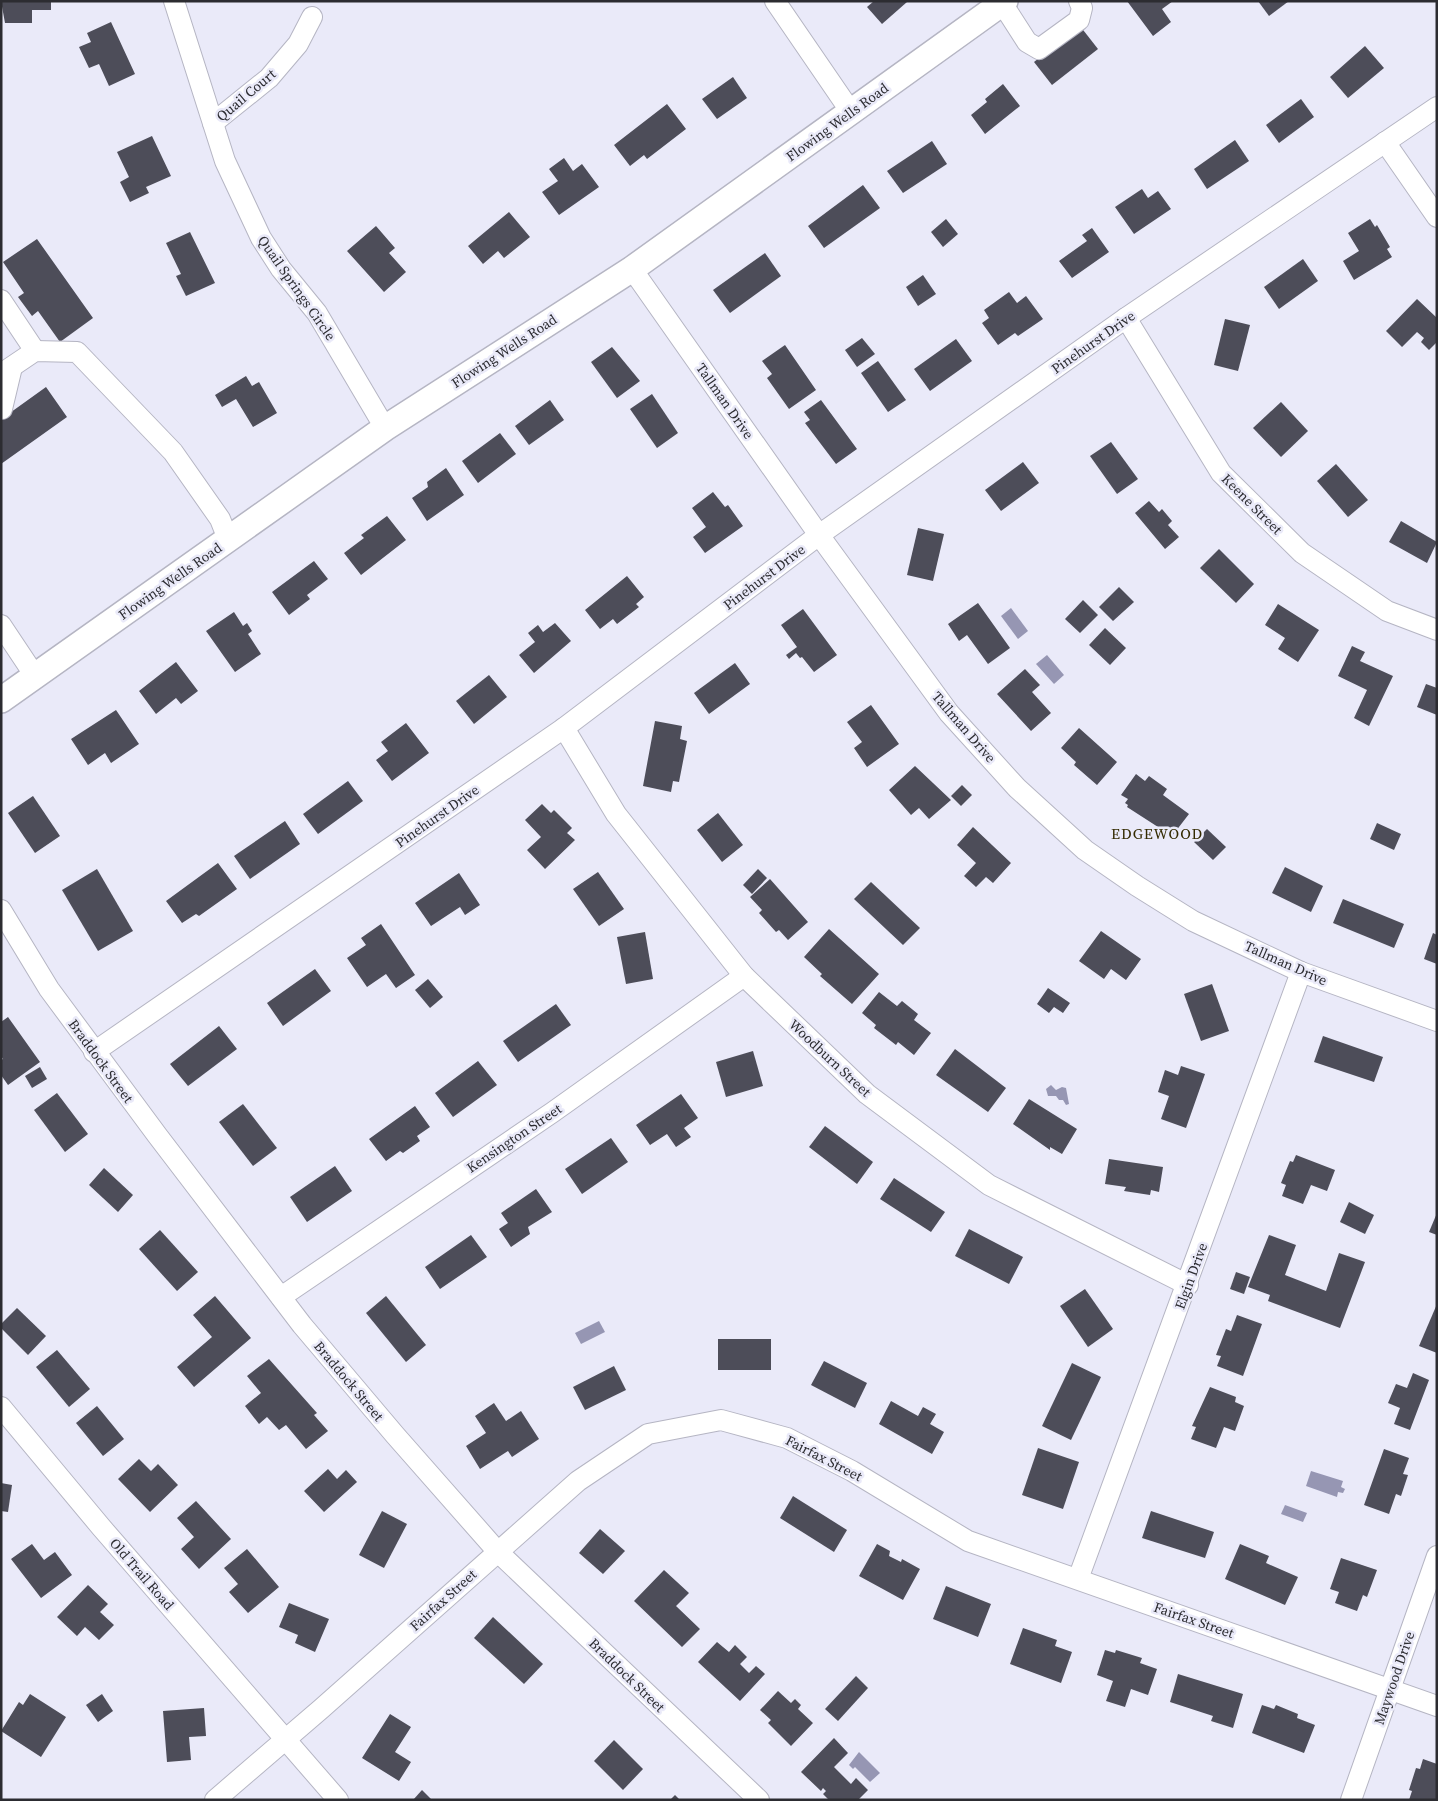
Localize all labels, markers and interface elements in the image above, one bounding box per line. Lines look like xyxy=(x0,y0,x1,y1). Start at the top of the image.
street label: Quail Court xyxy=(212,64,280,126)
street label: Flowing Wells Road xyxy=(782,78,892,166)
street label: Quail Springs Circle xyxy=(253,232,341,344)
street label: Pinehurst Drive xyxy=(1047,306,1139,378)
street label: Flowing Wells Road xyxy=(447,309,561,393)
street label: Tallman Drive xyxy=(691,359,759,443)
street label: Keene Street xyxy=(1217,469,1287,539)
street label: Flowing Wells Road xyxy=(114,538,226,624)
street label: Pinehurst Drive xyxy=(719,540,809,614)
street label: Tallman Drive xyxy=(927,687,1001,767)
street label: Pinehurst Drive xyxy=(391,780,483,852)
district label: EDGEWOOD xyxy=(1111,823,1203,844)
street label: Tallman Drive xyxy=(1241,936,1331,990)
street label: Braddock Street xyxy=(64,1015,138,1107)
street label: Woodburn Street xyxy=(785,1015,876,1102)
street label: Kensington Street xyxy=(462,1098,566,1177)
street label: Elgin Drive xyxy=(1170,1240,1212,1312)
street label: Braddock Street xyxy=(310,1337,389,1426)
street label: Fairfax Street xyxy=(782,1430,866,1486)
street label: Old Trail Road xyxy=(105,1534,179,1614)
street label: Fairfax Street xyxy=(405,1564,481,1635)
street label: Fairfax Street xyxy=(1151,1597,1237,1643)
street label: Maywood Drive xyxy=(1369,1629,1419,1727)
street label: Braddock Street xyxy=(584,1633,670,1717)

